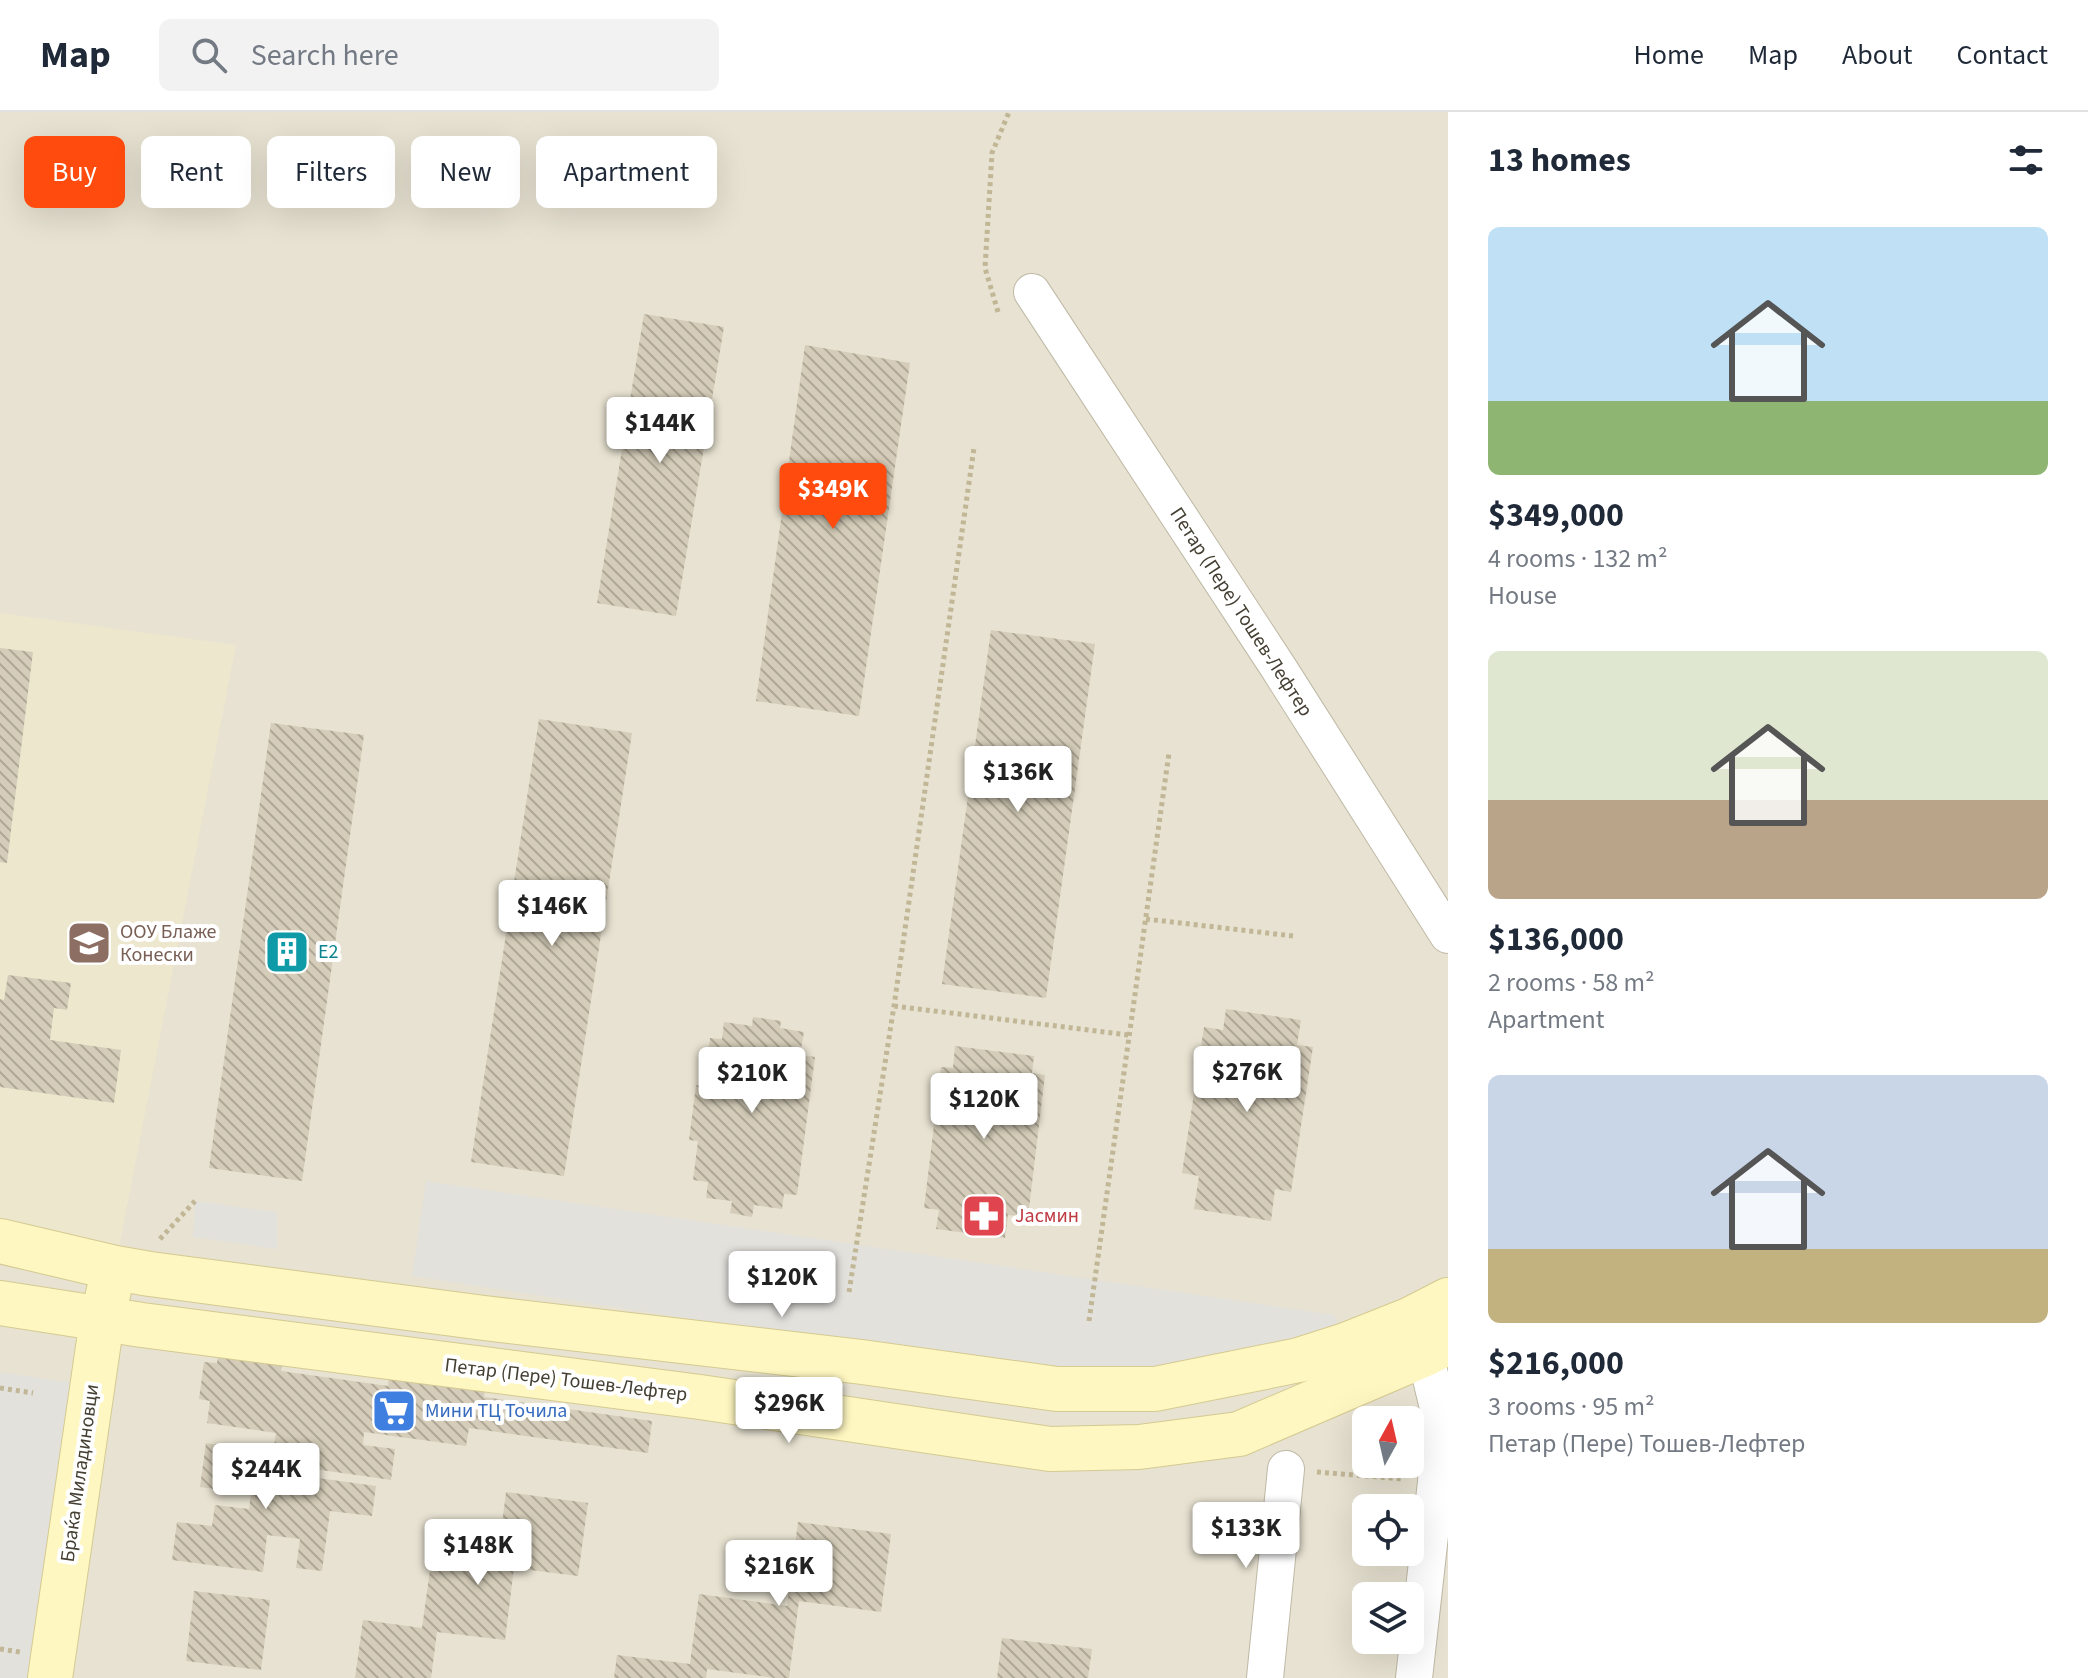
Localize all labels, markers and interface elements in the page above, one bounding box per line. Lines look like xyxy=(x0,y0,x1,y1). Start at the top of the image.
search box xyxy=(159,19,719,91)
text: Map xyxy=(40,28,111,82)
icon: search xyxy=(187,33,231,77)
text: Search here xyxy=(251,34,399,77)
text: Home xyxy=(1633,35,1704,75)
text: Map xyxy=(1748,35,1798,75)
text: About xyxy=(1842,35,1913,75)
text: Contact xyxy=(1957,35,2048,75)
chip: Buy xyxy=(24,136,125,208)
chip: Rent xyxy=(141,136,251,208)
chip: Filters xyxy=(267,136,395,208)
chip: New xyxy=(411,136,520,208)
chip: Apartment xyxy=(536,136,717,208)
text: 13 homes xyxy=(1488,136,1631,185)
icon: filters xyxy=(2004,138,2048,182)
icon: home xyxy=(1696,279,1840,423)
pin: $144K xyxy=(604,397,716,465)
text: $144K xyxy=(625,404,695,441)
pin: $349K xyxy=(777,463,889,531)
text: $349K xyxy=(798,470,868,507)
text: $349,000 xyxy=(1488,491,1624,540)
street label: Петар (Пере) Тошев-Лефтер xyxy=(1163,502,1319,722)
text: 4 rooms · 132 m² xyxy=(1488,540,1667,577)
text: House xyxy=(1488,577,1557,614)
icon: home xyxy=(1696,703,1840,847)
pin: $136K xyxy=(962,746,1074,814)
text: $136K xyxy=(983,753,1053,790)
pin: $146K xyxy=(496,880,608,948)
text: $146K xyxy=(517,887,587,924)
text: $136,000 xyxy=(1488,915,1624,964)
place label: ООУ Блаже Конески xyxy=(120,918,217,969)
school or university icon: ООУ Блаже Конески xyxy=(65,919,113,967)
building icon: Е2 xyxy=(263,928,311,976)
place label: Е2 xyxy=(318,938,339,966)
text: 2 rooms · 58 m² xyxy=(1488,964,1655,1001)
text: Apartment xyxy=(1488,1001,1605,1038)
pin: $276K xyxy=(1191,1046,1303,1114)
pin: $210K xyxy=(696,1047,808,1115)
text: $276K xyxy=(1212,1053,1282,1090)
text: $210K xyxy=(717,1054,787,1091)
pin: $120K xyxy=(928,1073,1040,1141)
text: $120K xyxy=(949,1080,1019,1117)
icon: home xyxy=(1696,1127,1840,1271)
pharmacy icon: Јасмин xyxy=(960,1192,1008,1240)
place label: Јасмин xyxy=(1015,1202,1079,1230)
pin: $120K xyxy=(726,1251,838,1319)
text: $120K xyxy=(747,1258,817,1295)
text: $216,000 xyxy=(1488,1339,1624,1388)
street label: Петар (Пере) Тошев-Лефтер xyxy=(443,1351,689,1409)
pin: $296K xyxy=(733,1377,845,1445)
street label: Браќа Миладиновци xyxy=(54,1382,106,1564)
text: $296K xyxy=(754,1384,824,1421)
supermarket icon: Мини ТЦ Точила xyxy=(370,1387,418,1435)
text: 3 rooms · 95 m² xyxy=(1488,1388,1655,1425)
place label: Мини ТЦ Точила xyxy=(425,1397,567,1425)
north arrow xyxy=(1352,1406,1424,1478)
map controls xyxy=(1352,1406,1424,1654)
text: Петар (Пере) Тошев-Лефтер xyxy=(1488,1425,1806,1462)
pin: $244K xyxy=(210,1443,322,1511)
text: $244K xyxy=(231,1450,301,1487)
button: locate xyxy=(1352,1494,1424,1566)
pin: $133K xyxy=(1190,1502,1302,1570)
text: $133K xyxy=(1211,1509,1281,1546)
pin: $148K xyxy=(422,1519,534,1587)
text: $148K xyxy=(443,1526,513,1563)
pin: $216K xyxy=(723,1540,835,1608)
text: $216K xyxy=(744,1547,814,1584)
button: layers xyxy=(1352,1582,1424,1654)

